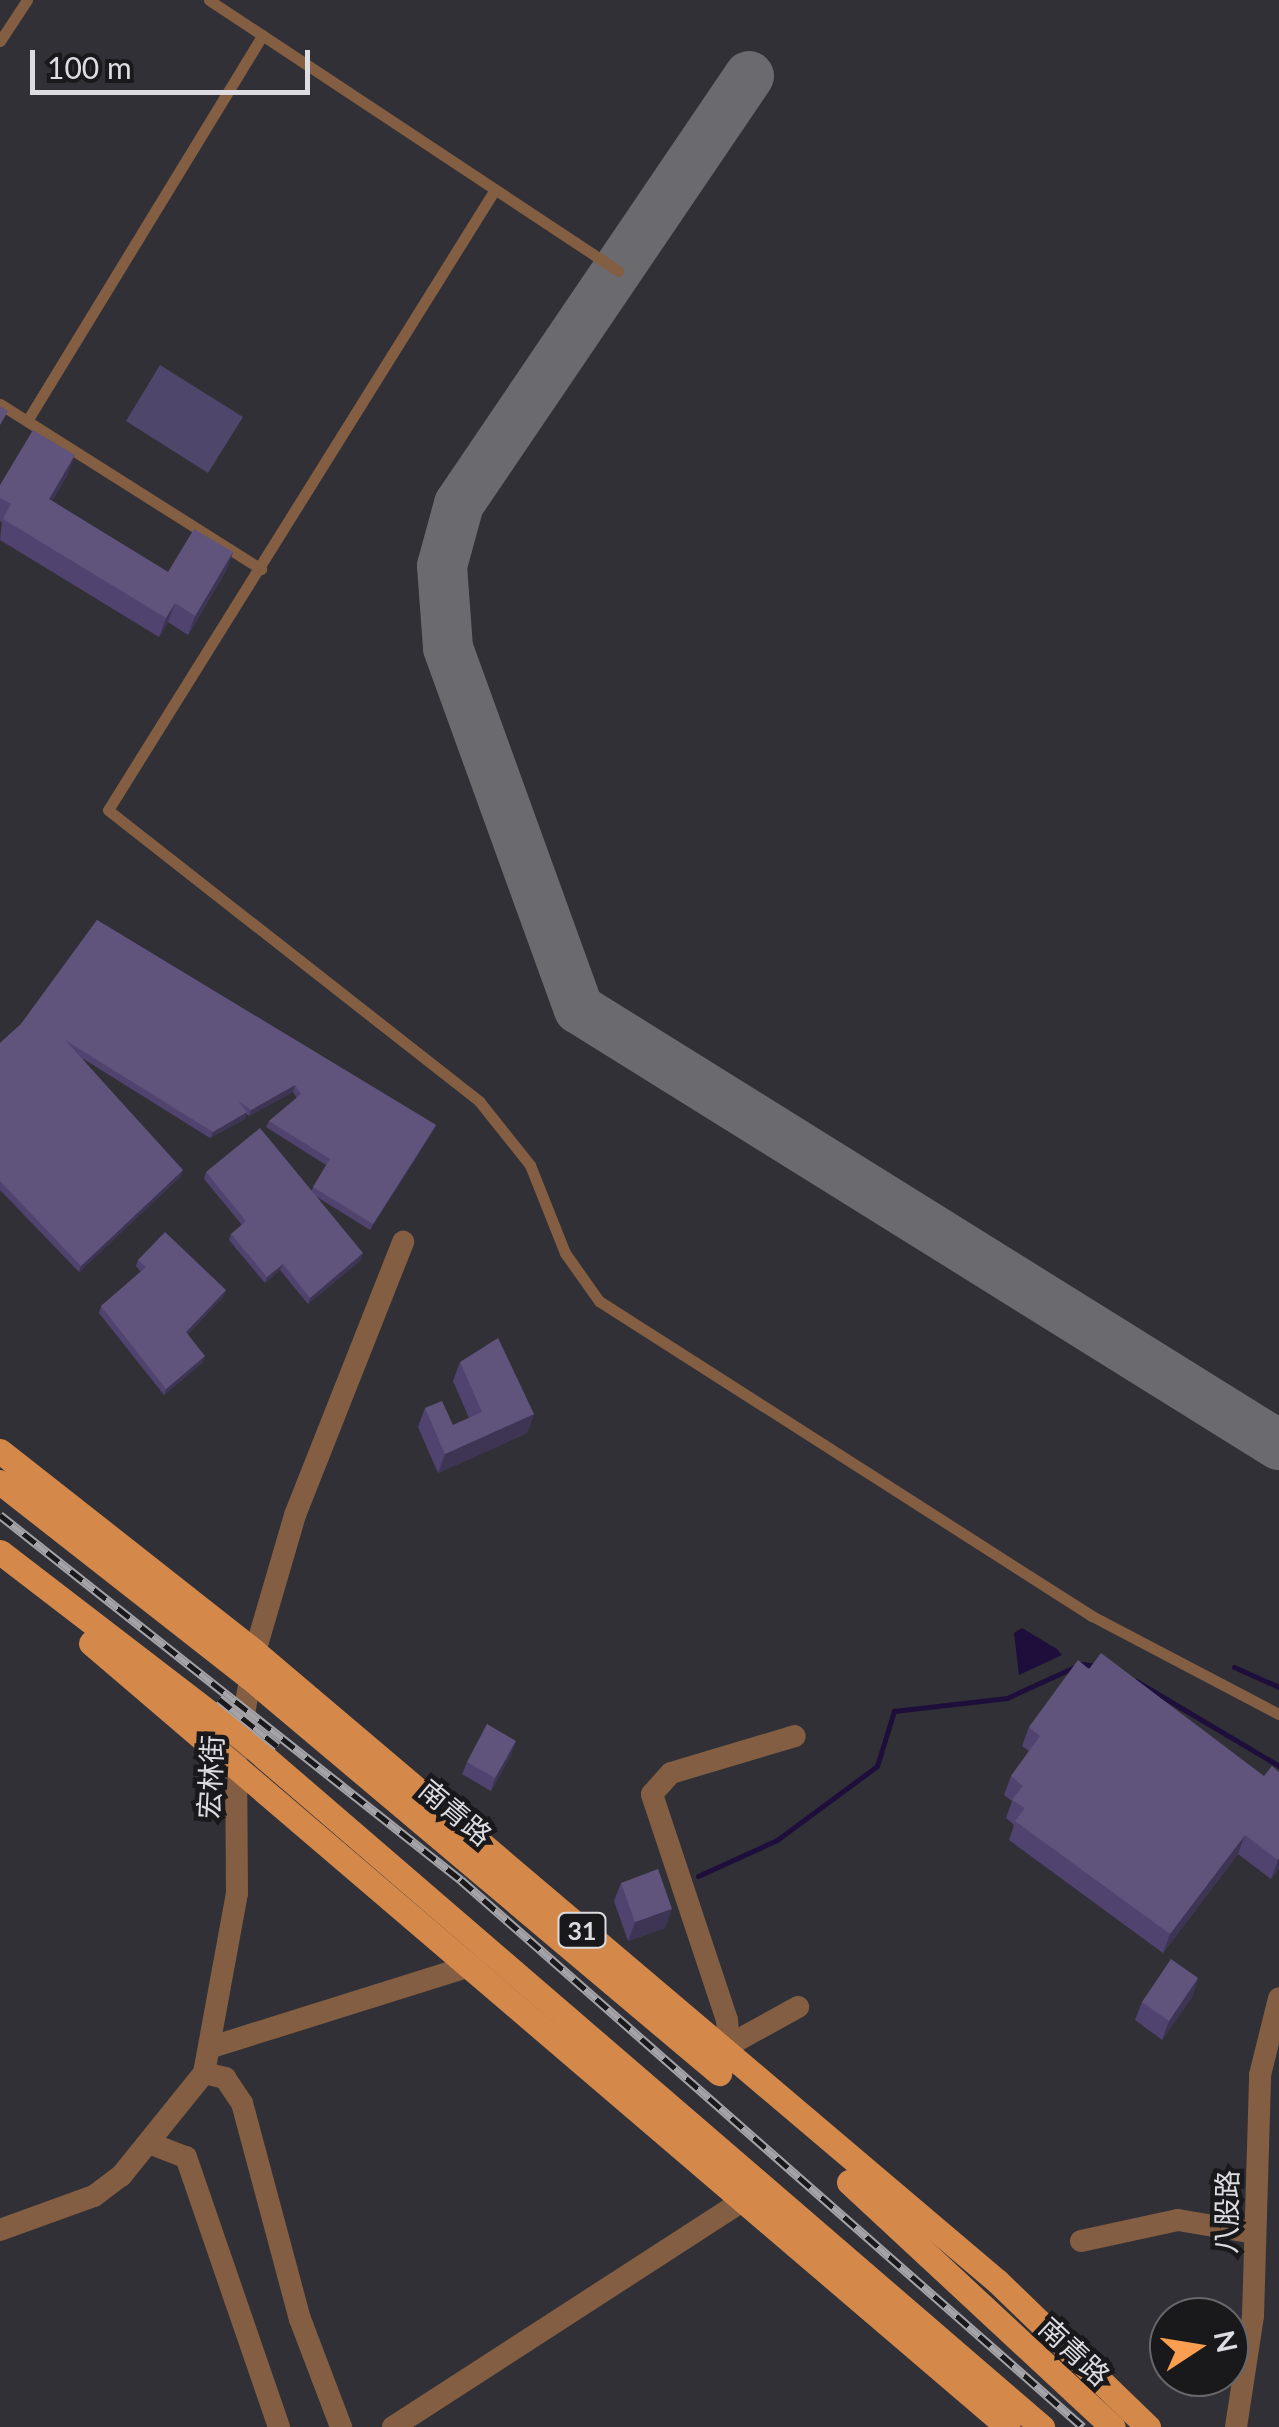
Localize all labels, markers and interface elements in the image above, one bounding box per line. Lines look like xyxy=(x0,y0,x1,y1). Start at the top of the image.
scale bar xyxy=(35,30,315,92)
text: 100 m xyxy=(47,49,132,85)
street label: 宏林街 xyxy=(191,1734,229,1820)
street label: 南青路 xyxy=(413,1772,499,1852)
road number: 31 xyxy=(557,1910,607,1950)
street label: 八股路 xyxy=(1208,2170,1244,2254)
north arrow xyxy=(1149,2297,1249,2397)
street label: 南青路 xyxy=(1033,2310,1117,2392)
text: N xyxy=(1208,2327,1245,2355)

